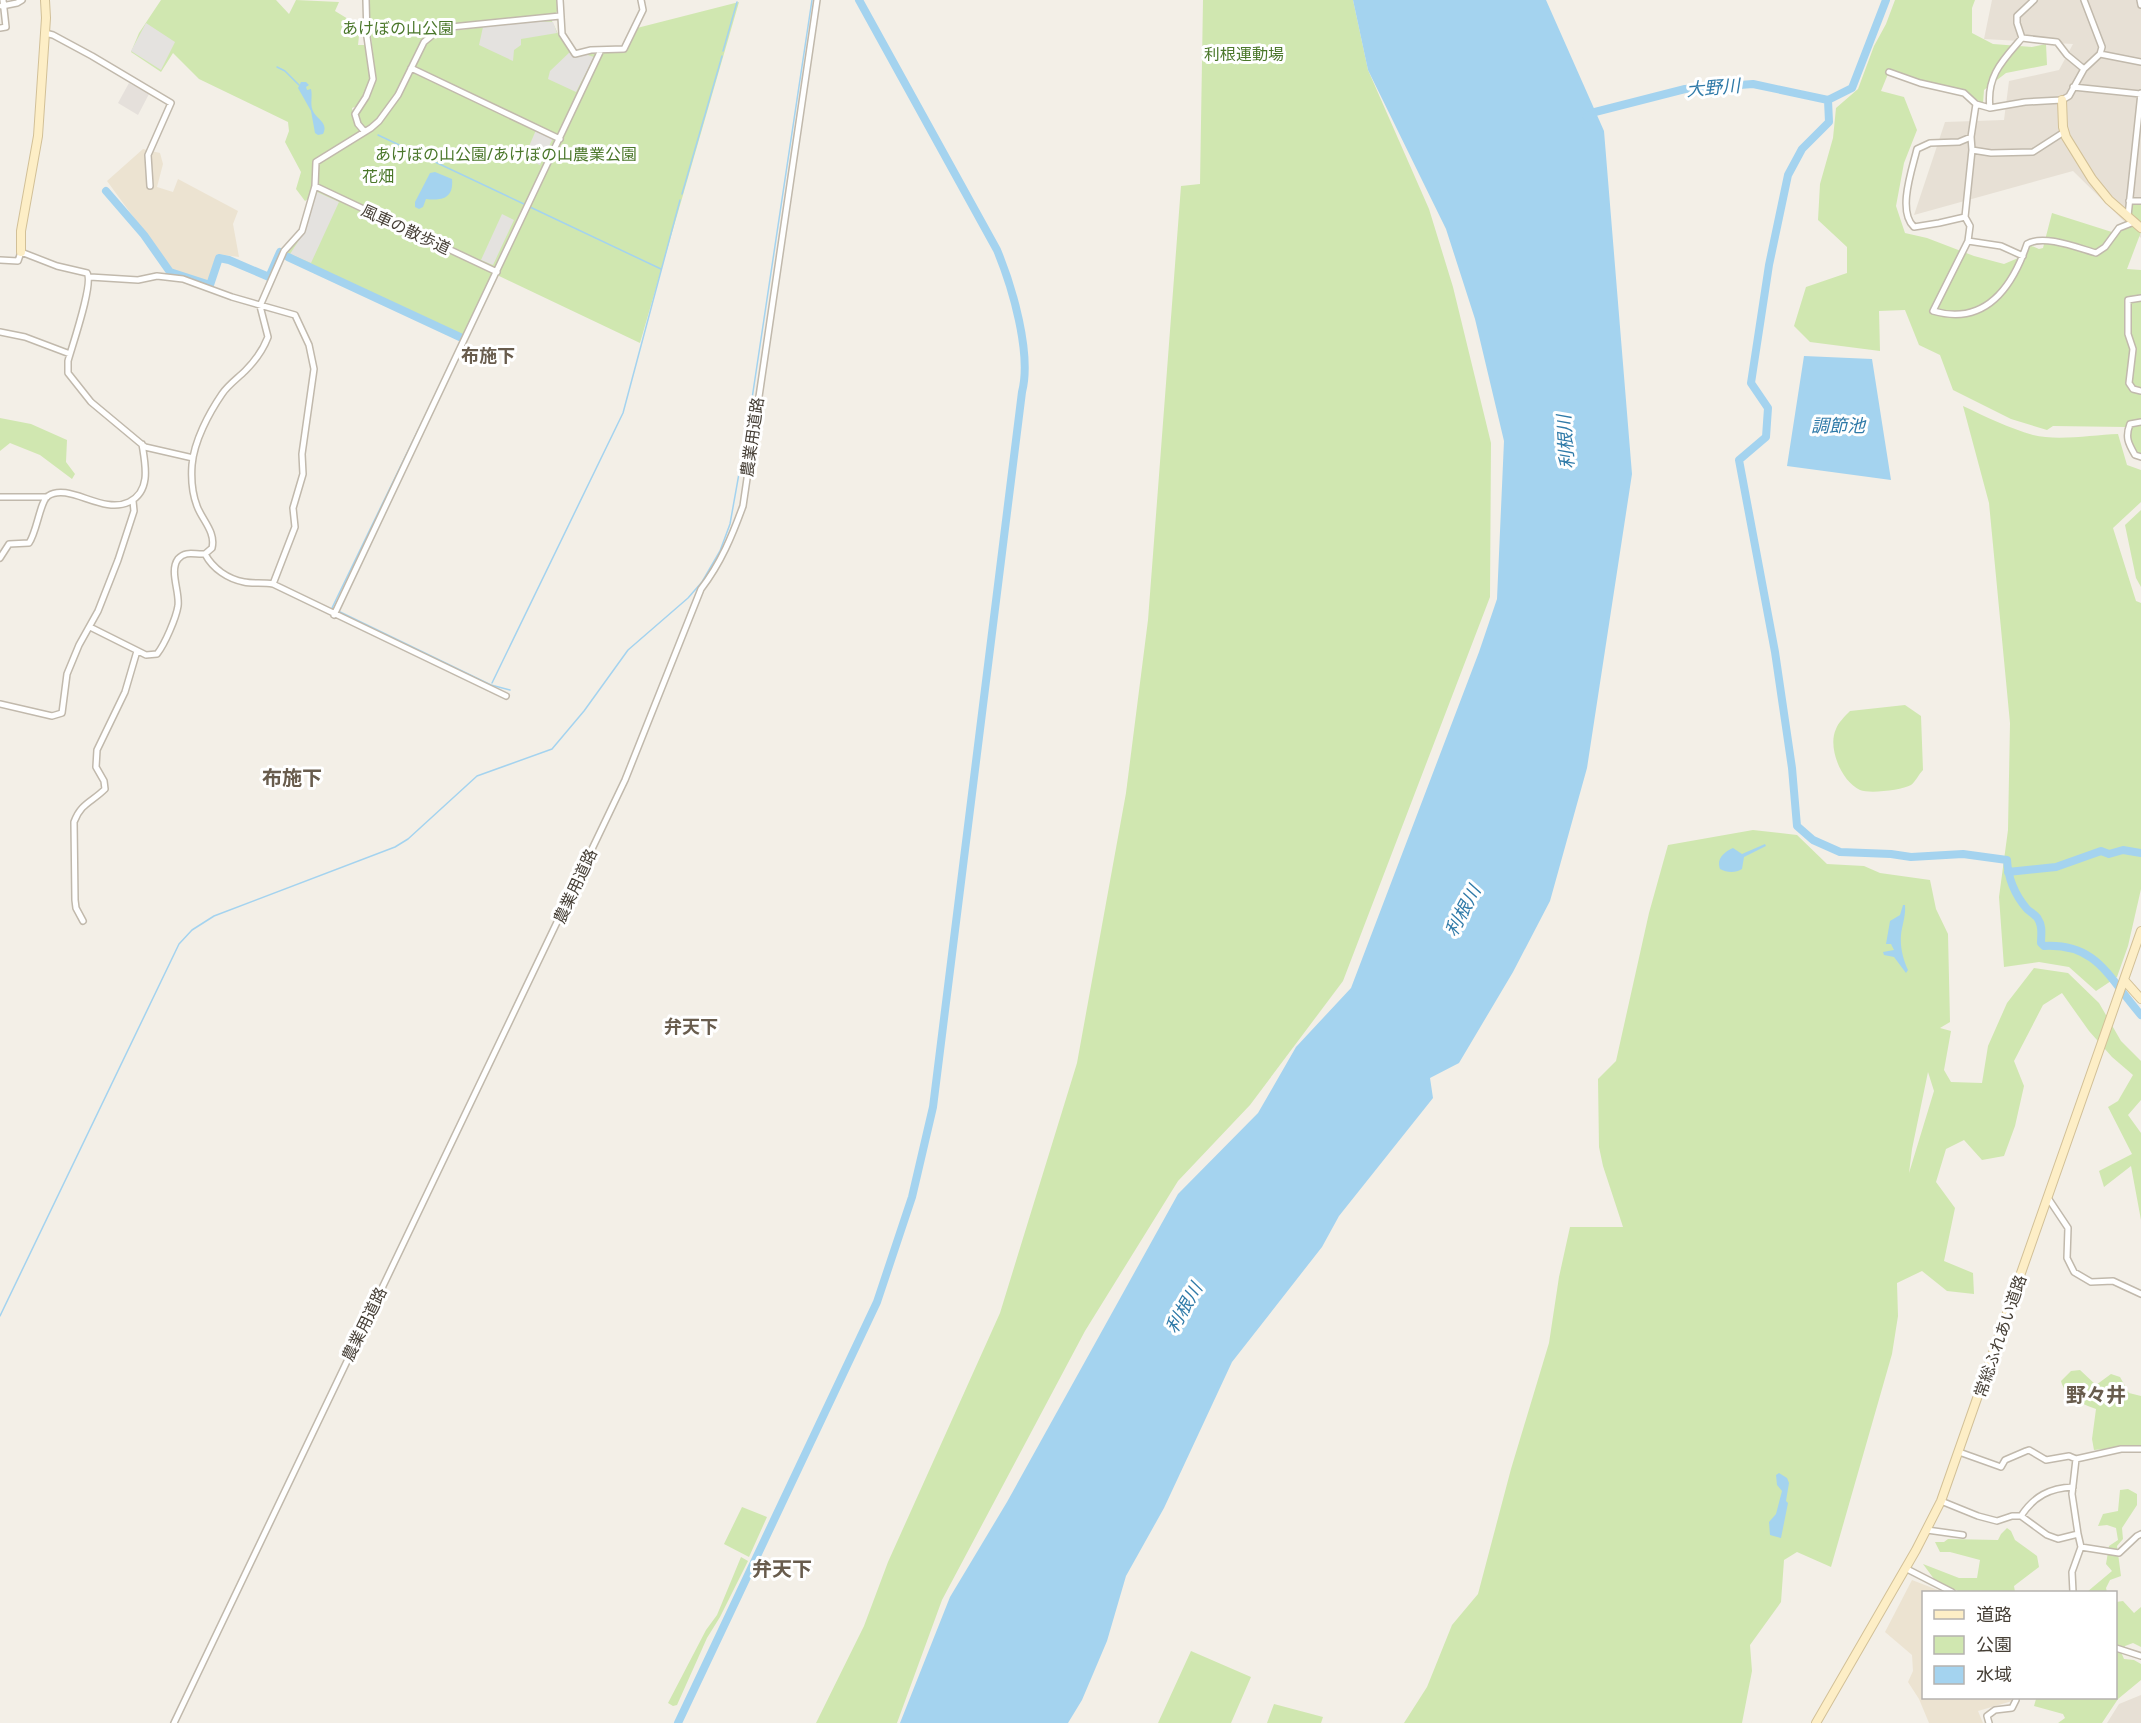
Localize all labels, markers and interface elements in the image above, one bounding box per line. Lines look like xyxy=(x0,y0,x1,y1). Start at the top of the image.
park label: あけぼの山公園 xyxy=(342,17,454,39)
park label: 利根運動場 xyxy=(1204,43,1284,65)
water label: 大野川 xyxy=(1685,73,1743,101)
park label: あけぼの山公園/あけぼの山農業公園 xyxy=(375,143,637,165)
park label: 花畑 xyxy=(362,165,394,187)
street label: 風車の散歩道 xyxy=(358,199,454,259)
district label: 布施下 xyxy=(461,343,515,367)
street label: 農業用道路 xyxy=(736,396,768,478)
water label: 利根川 xyxy=(1551,412,1579,470)
water label: 調節池 xyxy=(1811,413,1867,437)
district label: 布施下 xyxy=(262,764,322,791)
street label: 農業用道路 xyxy=(548,845,602,927)
water label: 利根川 xyxy=(1439,879,1486,940)
district label: 弁天下 xyxy=(664,1014,718,1038)
street label: 常総ふれあい道路 xyxy=(1969,1272,2031,1400)
water label: 利根川 xyxy=(1159,1276,1208,1337)
street label: 農業用道路 xyxy=(337,1283,391,1365)
district label: 野々井 xyxy=(2066,1381,2126,1408)
district label: 弁天下 xyxy=(752,1555,812,1582)
legend xyxy=(1922,1591,2117,1699)
text: 道路 xyxy=(1976,1602,2012,1626)
text: 公園 xyxy=(1976,1632,2012,1656)
text: 水域 xyxy=(1976,1662,2012,1686)

